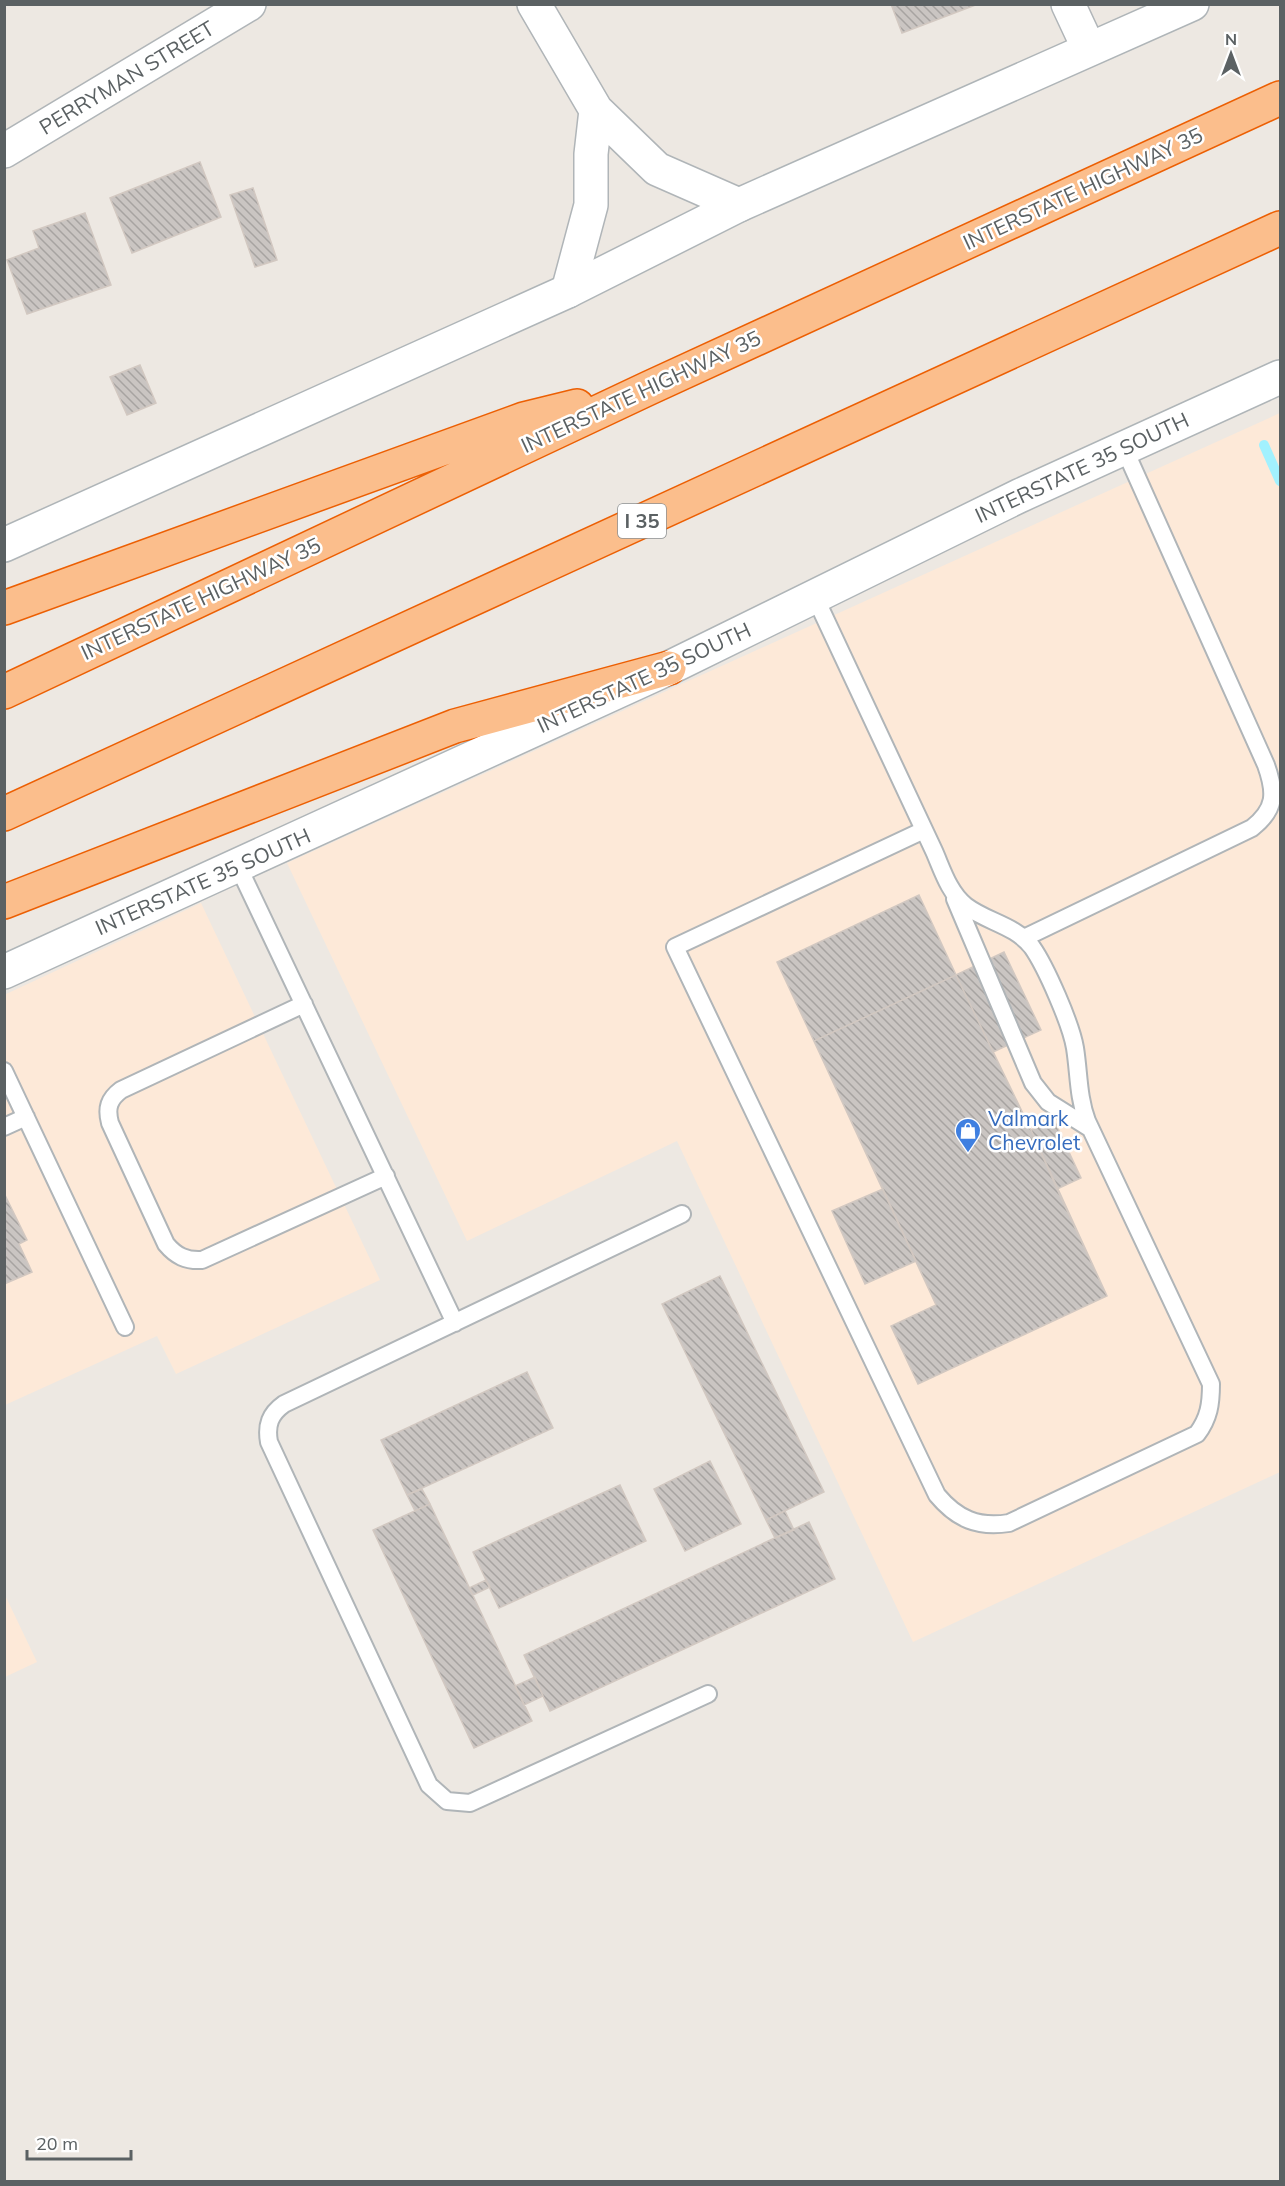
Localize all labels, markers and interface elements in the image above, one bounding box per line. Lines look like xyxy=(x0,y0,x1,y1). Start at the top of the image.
street label: PERRYMAN STREET xyxy=(34,14,219,140)
north arrow xyxy=(1201,24,1261,84)
text: N xyxy=(1225,29,1237,49)
street label: INTERSTATE HIGHWAY 35 xyxy=(959,121,1207,255)
street label: INTERSTATE HIGHWAY 35 xyxy=(517,324,765,458)
street label: INTERSTATE 35 SOUTH xyxy=(971,406,1193,528)
road number: I 35 xyxy=(618,504,666,538)
street label: INTERSTATE HIGHWAY 35 xyxy=(77,531,325,665)
street label: INTERSTATE 35 SOUTH xyxy=(533,616,755,738)
street label: INTERSTATE 35 SOUTH xyxy=(91,822,314,940)
place label: Valmark Chevrolet xyxy=(988,1105,1080,1155)
shop icon: Valmark Chevrolet xyxy=(953,1116,983,1154)
scale bar xyxy=(27,2123,130,2161)
text: 20 m xyxy=(36,2132,78,2155)

